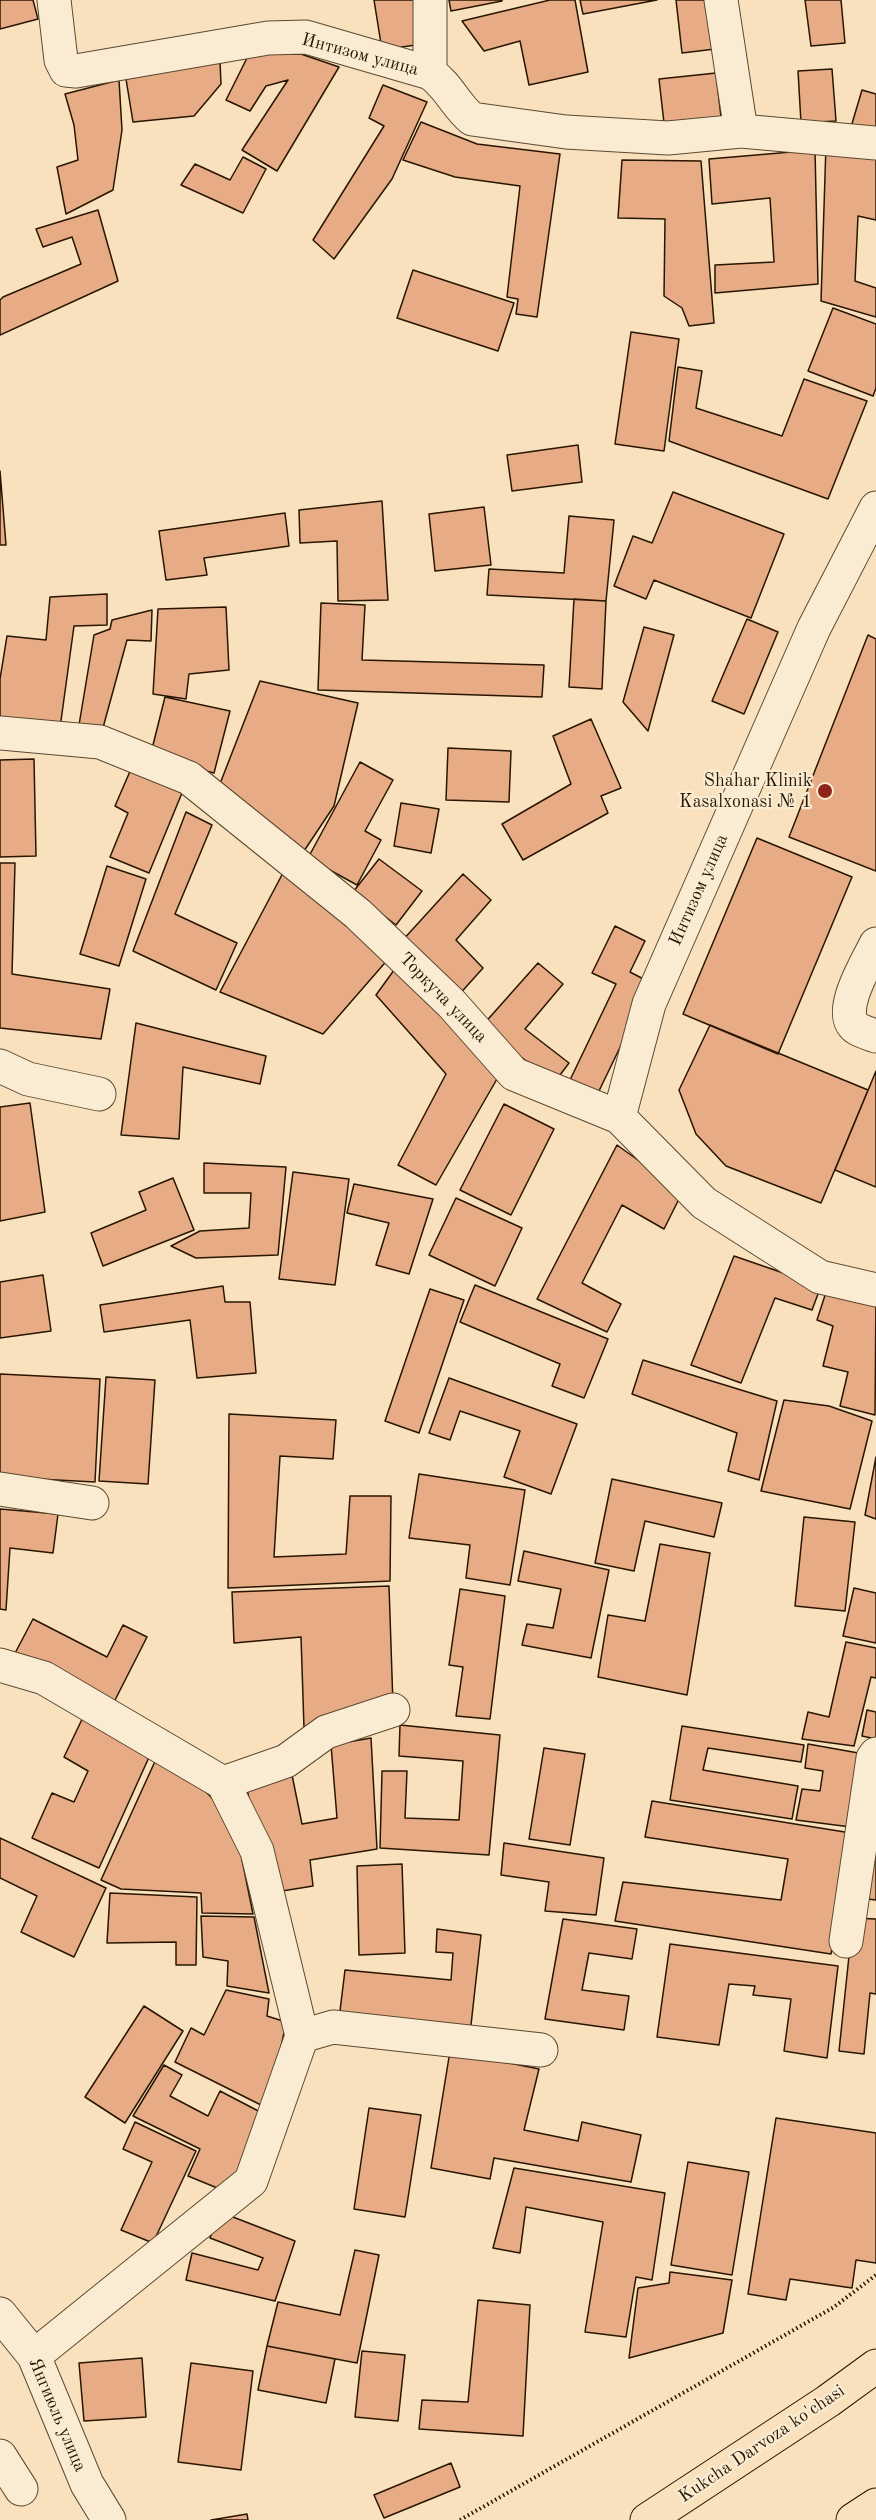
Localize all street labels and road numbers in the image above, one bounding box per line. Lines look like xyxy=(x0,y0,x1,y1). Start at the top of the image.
street label: Интизом улица xyxy=(299,29,421,81)
street label: Интизом улица xyxy=(665,831,733,949)
street label: Торкуча улица xyxy=(394,948,492,1048)
street label: Янгиюль улица xyxy=(23,2355,91,2475)
street label: Kukcha Darvoza ko'chasi xyxy=(675,2380,849,2508)

